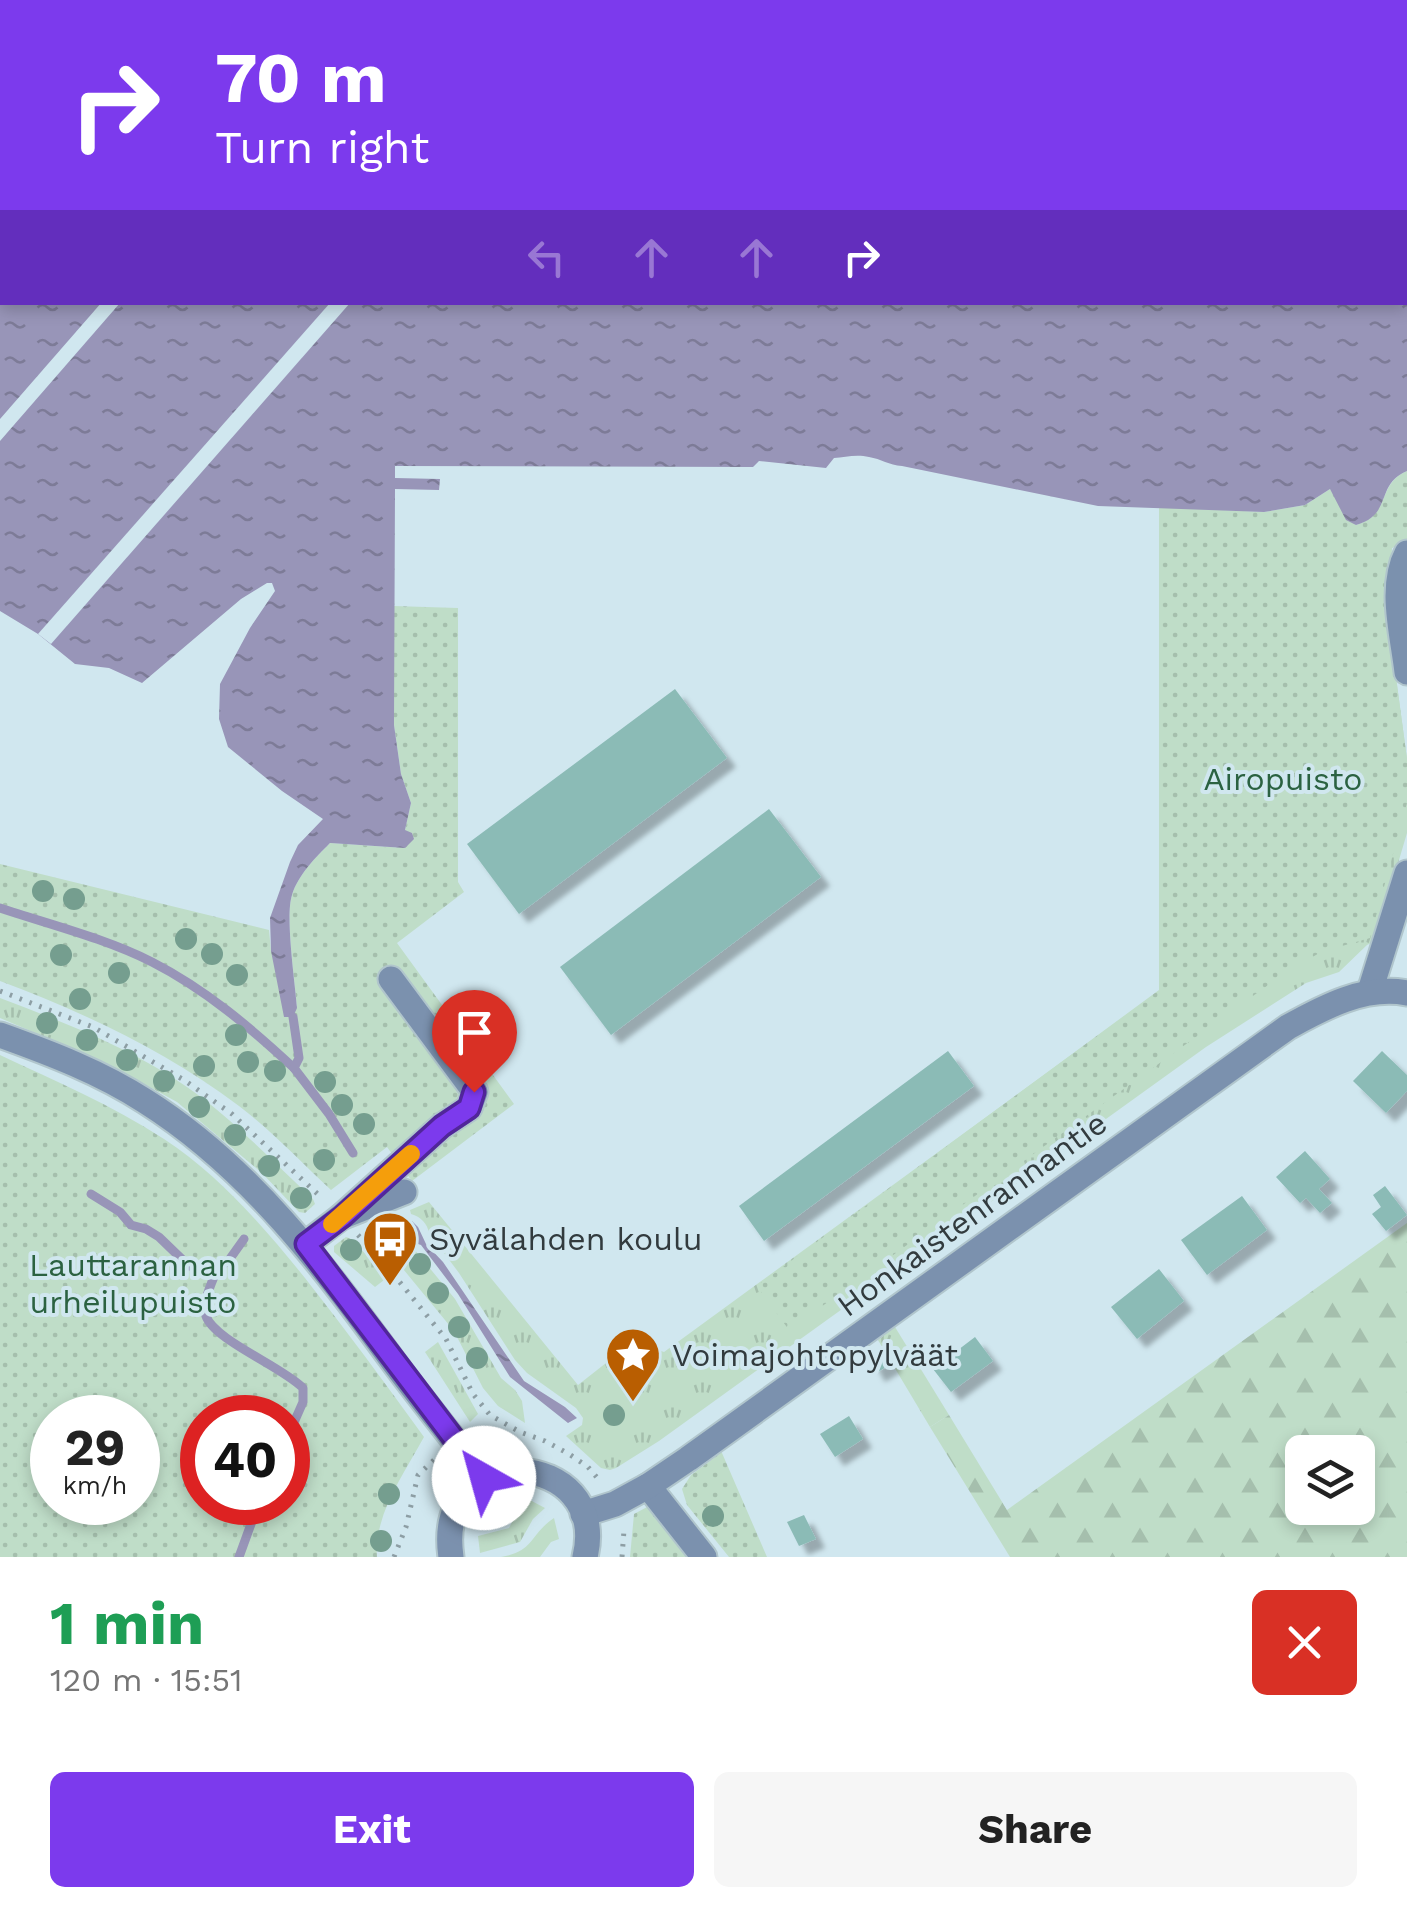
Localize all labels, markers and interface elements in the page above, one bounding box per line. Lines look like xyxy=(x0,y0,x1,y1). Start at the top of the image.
text: 70 m xyxy=(215,37,387,119)
icon: right xyxy=(50,40,180,170)
text: Turn right xyxy=(215,121,429,174)
icon: left xyxy=(519,230,574,285)
icon: ahead xyxy=(624,230,679,285)
icon: ahead xyxy=(729,230,784,285)
icon: right xyxy=(834,230,889,285)
park label: Airopuisto xyxy=(1203,760,1363,798)
pin xyxy=(432,990,517,1093)
icon: arrive xyxy=(447,1005,502,1060)
street label: Honkaistenrannantie xyxy=(830,1104,1114,1324)
bus stop icon: Syvälahden koulu xyxy=(360,1209,420,1288)
place label: Syvälahden koulu xyxy=(429,1220,703,1258)
park label: Lauttarannan urheilupuisto xyxy=(29,1246,237,1321)
place icon: Voimajohtopylväät xyxy=(603,1325,663,1404)
place label: Voimajohtopylväät xyxy=(672,1336,958,1374)
speed limit sign: 40 xyxy=(180,1395,310,1525)
text: 29 xyxy=(65,1418,125,1477)
position arrow xyxy=(432,1426,536,1530)
map controls xyxy=(1285,1435,1375,1525)
button: layers xyxy=(1285,1435,1375,1525)
text: km/h xyxy=(63,1471,127,1500)
text: 1 min xyxy=(50,1588,204,1659)
button: close xyxy=(1252,1590,1357,1695)
text: 120 m · 15:51 xyxy=(50,1661,243,1699)
button: Exit xyxy=(50,1772,694,1887)
button: Share xyxy=(714,1772,1357,1887)

